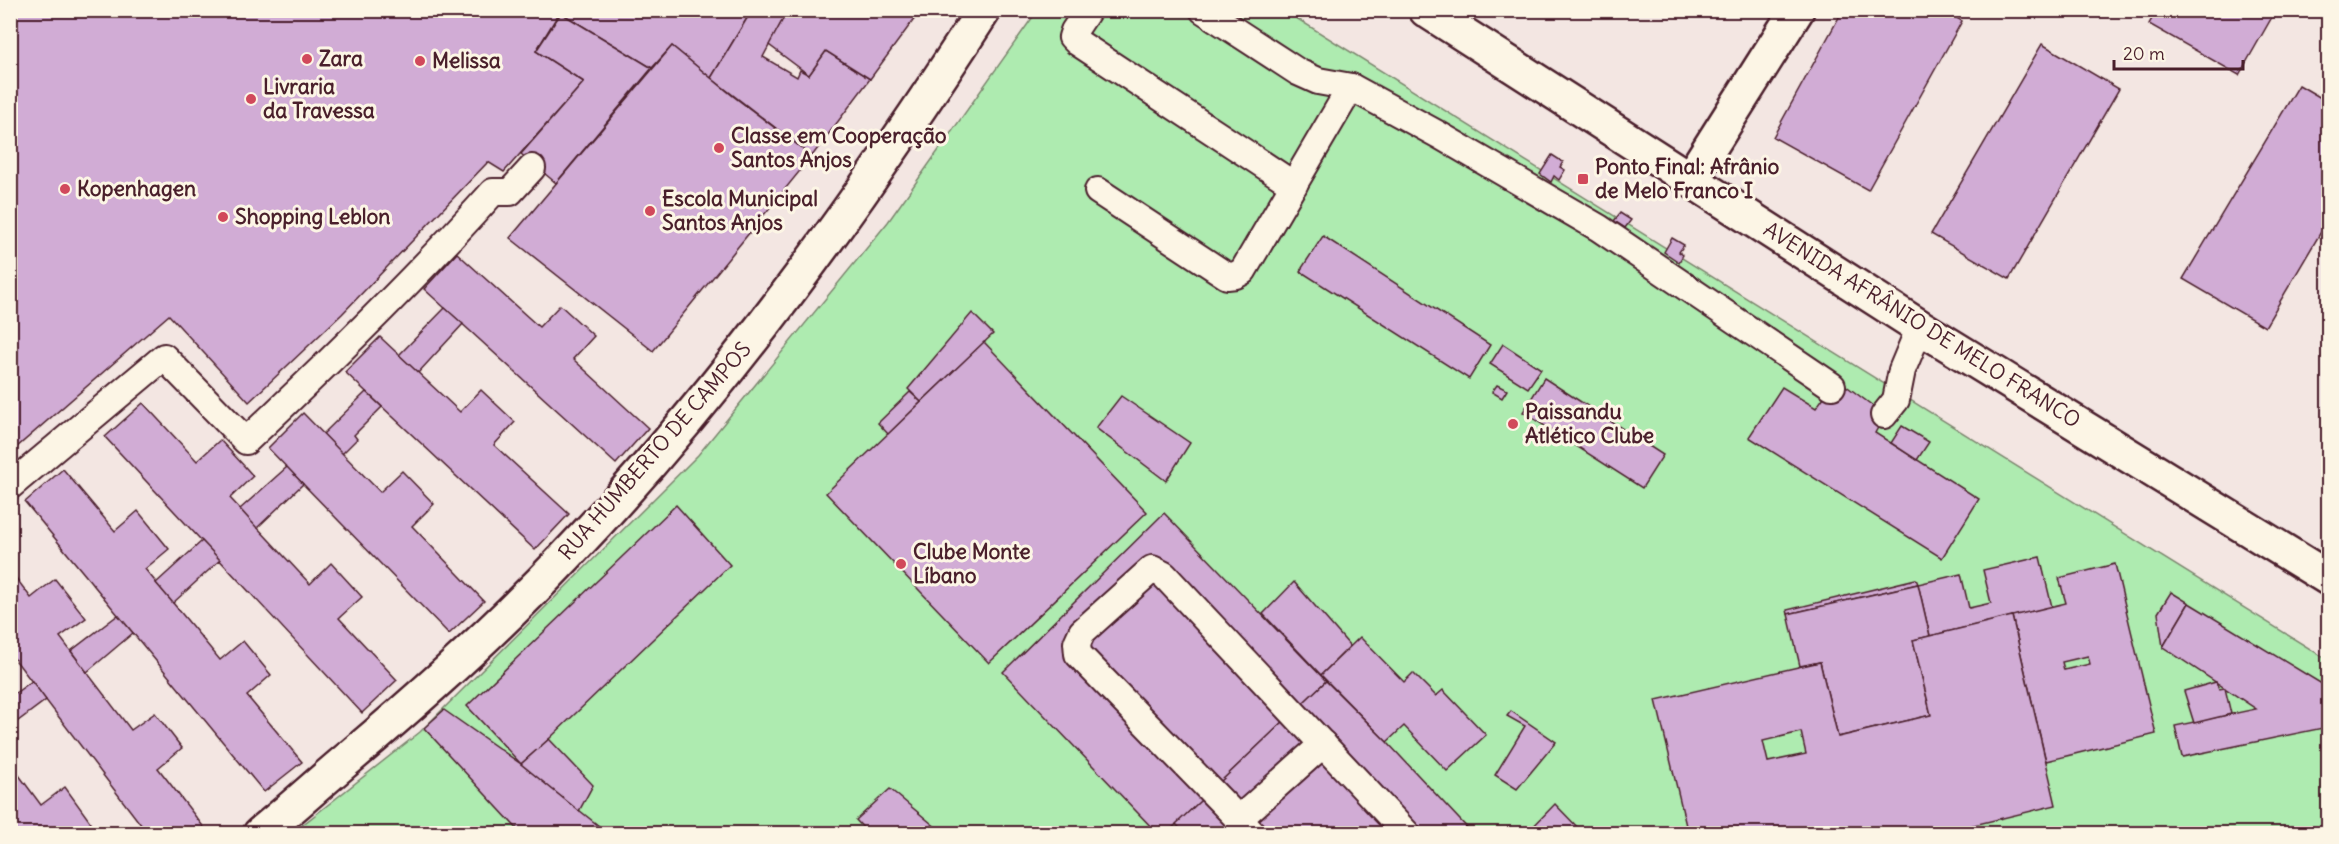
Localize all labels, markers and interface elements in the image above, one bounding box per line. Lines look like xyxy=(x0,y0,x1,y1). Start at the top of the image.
scale bar xyxy=(2114,33,2243,71)
text: 20 m xyxy=(2123,42,2165,65)
place label: Zara xyxy=(319,45,363,72)
place label: Melissa xyxy=(432,47,501,74)
marker: Zara xyxy=(300,52,314,66)
marker: Melissa xyxy=(413,54,427,68)
place label: Livraria da Travessa xyxy=(263,73,375,124)
marker: Livraria da Travessa xyxy=(244,92,258,106)
place label: Classe em Cooperação Santos Anjos xyxy=(731,122,947,173)
marker: Classe em Cooperação Santos Anjos xyxy=(712,141,726,155)
place label: Ponto Final: Afrânio de Melo Franco I xyxy=(1595,153,1779,204)
marker: Ponto Final: Afrânio de Melo Franco I xyxy=(1576,172,1590,186)
place label: Kopenhagen xyxy=(77,175,196,202)
marker: Kopenhagen xyxy=(58,182,72,196)
place label: Escola Municipal Santos Anjos xyxy=(662,185,818,236)
place label: Shopping Leblon xyxy=(235,203,390,230)
marker: Escola Municipal Santos Anjos xyxy=(643,204,657,218)
marker: Shopping Leblon xyxy=(216,210,230,224)
street label: AVENIDA AFRÂNIO DE MELO FRANCO xyxy=(1759,215,2086,434)
street label: RUA HUMBERTO DE CAMPOS xyxy=(552,336,757,565)
place label: Paissandu Atlético Clube xyxy=(1525,398,1654,449)
marker: Paissandu Atlético Clube xyxy=(1506,417,1520,431)
place label: Clube Monte Líbano xyxy=(913,538,1031,589)
marker: Clube Monte Líbano xyxy=(894,557,908,571)

